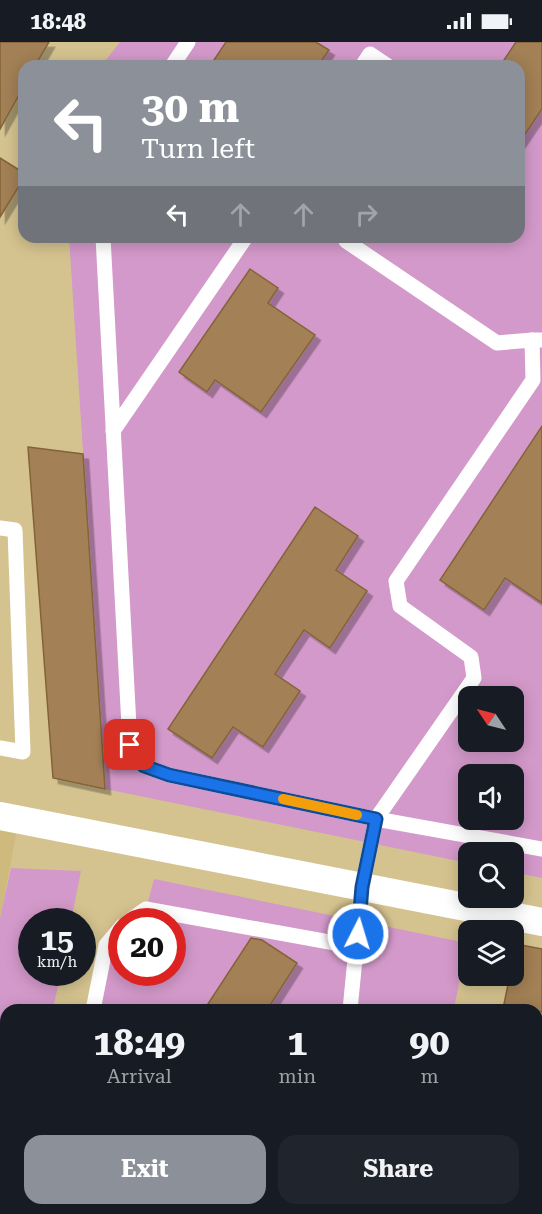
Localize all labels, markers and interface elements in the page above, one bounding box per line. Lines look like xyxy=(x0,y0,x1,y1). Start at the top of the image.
text: 18:48 xyxy=(30,9,86,34)
text: 30 m xyxy=(141,83,239,132)
icon: left xyxy=(42,84,120,162)
text: Turn left xyxy=(141,133,255,165)
icon: left xyxy=(161,198,194,231)
icon: ahead xyxy=(224,198,257,231)
icon: ahead xyxy=(287,198,320,231)
icon: right xyxy=(350,198,383,231)
north arrow xyxy=(458,686,524,752)
map controls xyxy=(458,686,524,986)
pin xyxy=(104,719,155,770)
icon: arrive xyxy=(113,728,146,761)
button: sound xyxy=(458,764,524,830)
button: search xyxy=(458,842,524,908)
position arrow xyxy=(326,902,390,966)
speed limit sign: 20 xyxy=(108,908,186,986)
button: layers xyxy=(458,920,524,986)
text: 15 xyxy=(40,922,74,957)
text: km/h xyxy=(37,953,77,971)
text: 18:49 xyxy=(93,1022,185,1064)
text: 1 xyxy=(287,1022,307,1064)
text: 90 xyxy=(409,1022,450,1064)
text: Arrival xyxy=(107,1064,172,1088)
text: min xyxy=(279,1064,316,1088)
text: m xyxy=(420,1064,439,1088)
button: Exit xyxy=(24,1135,266,1204)
button: Share xyxy=(278,1135,519,1204)

